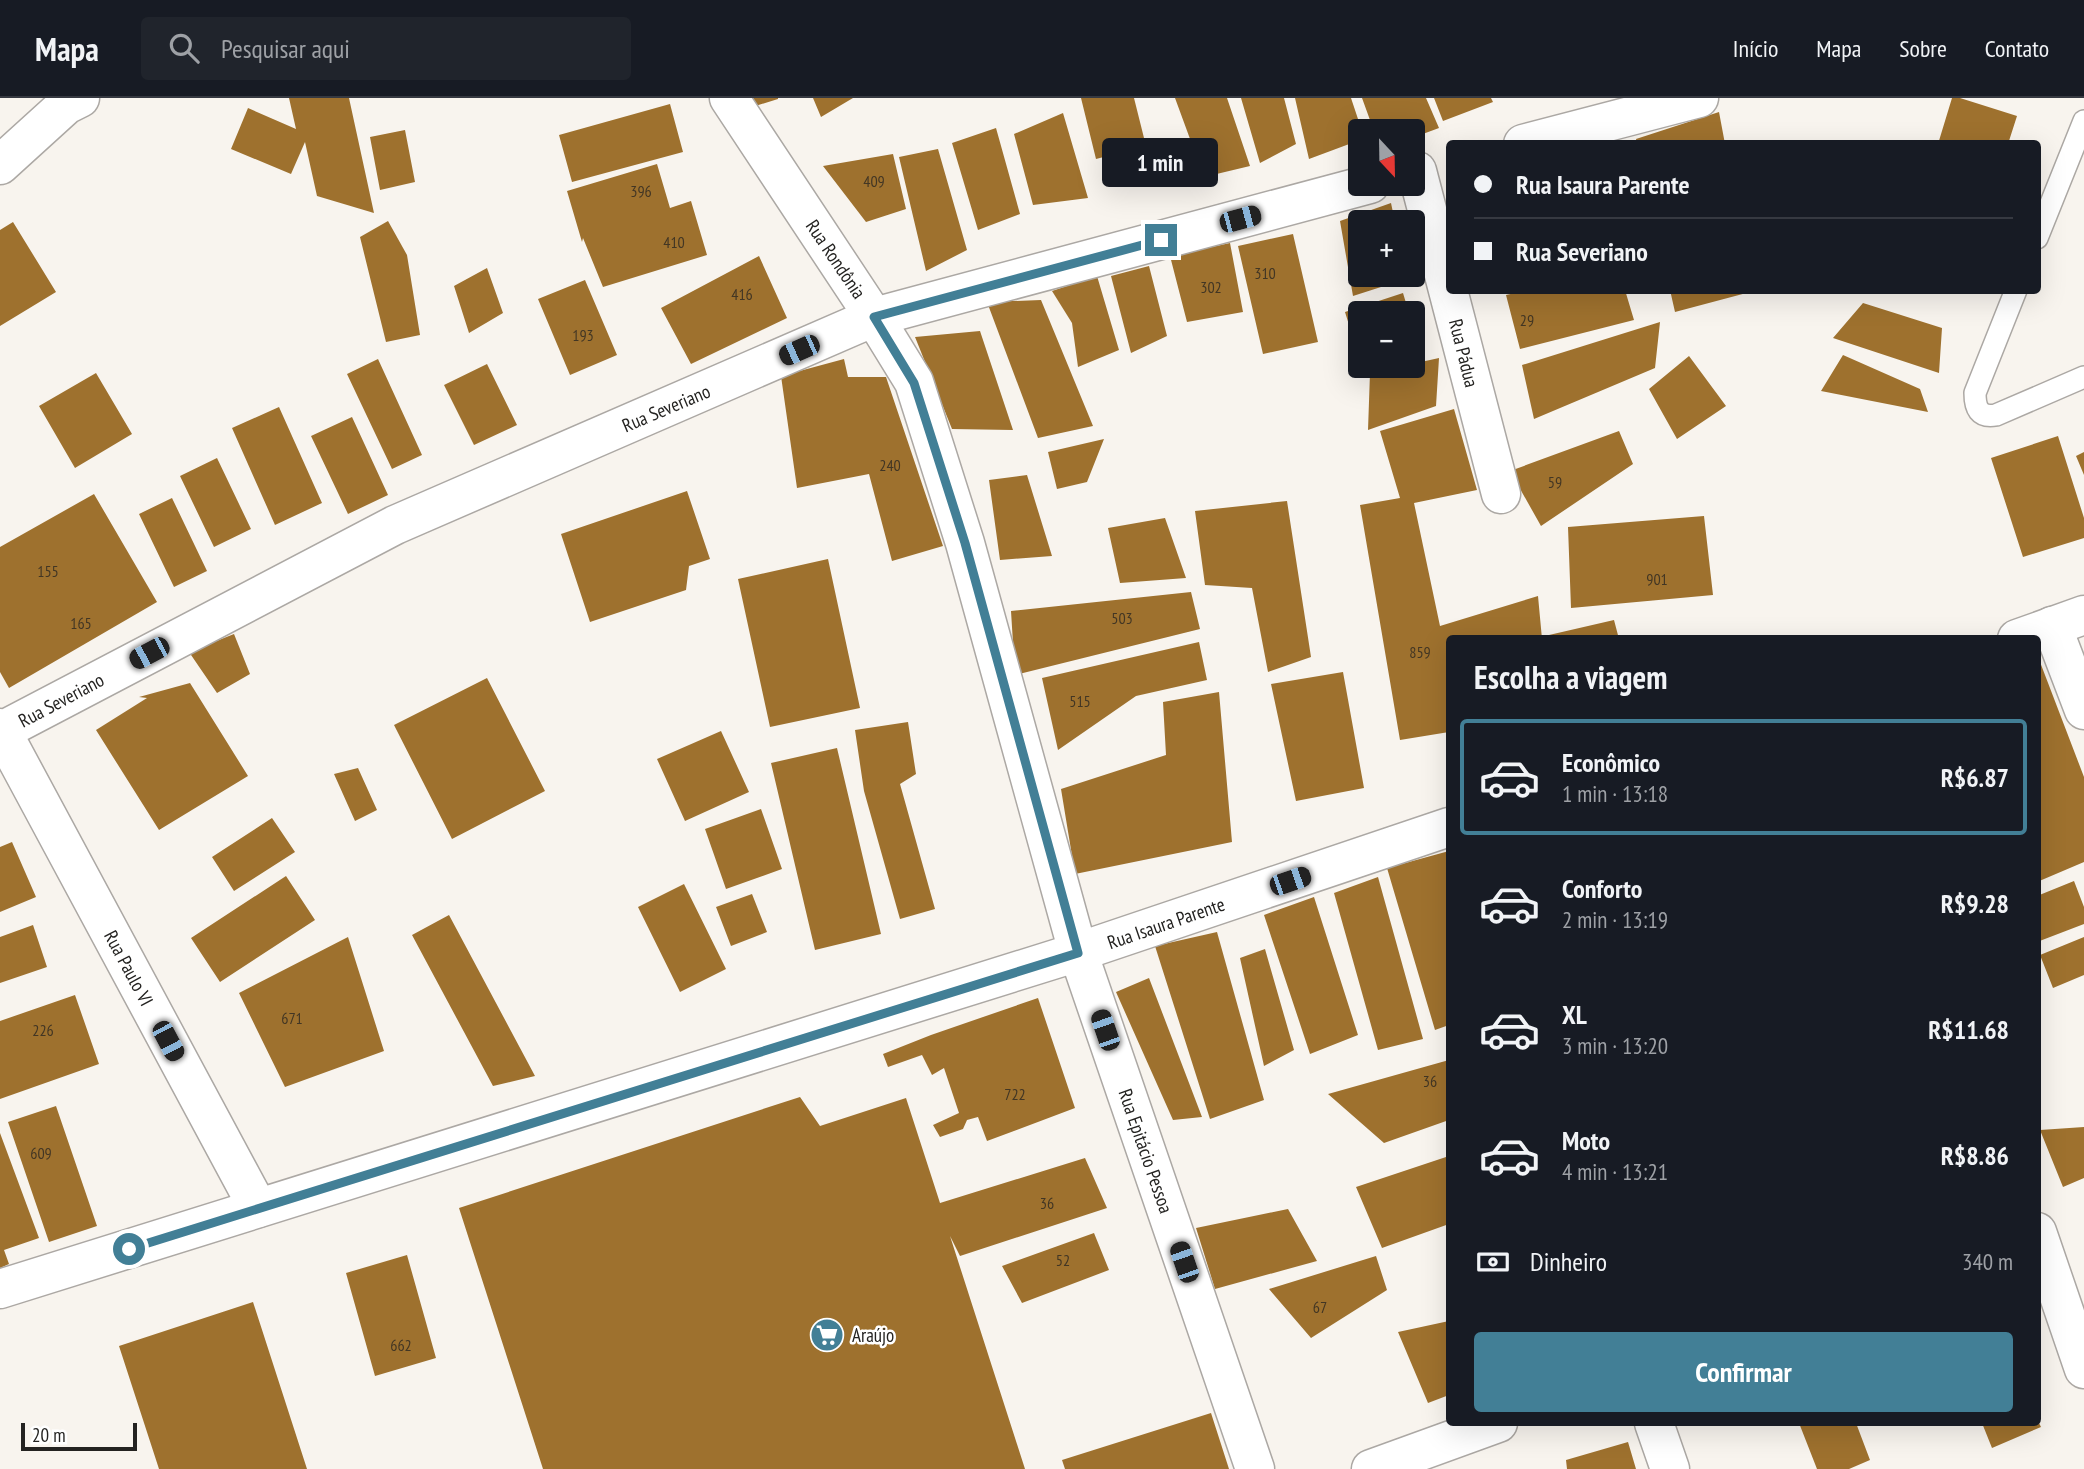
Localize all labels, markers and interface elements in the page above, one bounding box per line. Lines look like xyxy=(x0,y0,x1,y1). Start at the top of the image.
search box xyxy=(141,17,631,80)
text: Mapa xyxy=(35,27,99,70)
icon: search xyxy=(165,29,203,67)
text: Pesquisar aqui xyxy=(221,32,350,65)
text: Início xyxy=(1733,33,1778,64)
text: Mapa xyxy=(1816,33,1861,64)
text: Sobre xyxy=(1899,33,1947,64)
text: Contato xyxy=(1985,33,2049,64)
north arrow xyxy=(1348,119,1424,196)
map controls xyxy=(1348,119,1425,378)
callout: 1 min xyxy=(1103,138,1219,188)
text: 1 min xyxy=(1137,148,1183,177)
text: Rua Isaura Parente xyxy=(1516,168,1690,201)
house number: 409 xyxy=(863,171,885,191)
house number: 396 xyxy=(630,181,652,201)
car xyxy=(1217,203,1264,235)
button: + xyxy=(1348,210,1425,287)
street label: Rua Rondônia xyxy=(801,215,871,303)
route end xyxy=(1145,224,1177,256)
house number: 410 xyxy=(663,232,685,252)
text: Rua Severiano xyxy=(1516,235,1648,268)
house number: 310 xyxy=(1254,263,1276,283)
house number: 302 xyxy=(1200,277,1222,297)
house number: 416 xyxy=(731,284,753,304)
button: − xyxy=(1348,301,1425,378)
house number: 29 xyxy=(1520,310,1534,330)
street label: Rua Pádua xyxy=(1444,317,1484,389)
house number: 193 xyxy=(572,325,594,345)
car xyxy=(776,332,823,368)
street label: Rua Severiano xyxy=(618,379,714,437)
house number: 240 xyxy=(879,455,901,475)
house number: 59 xyxy=(1548,472,1562,492)
house number: 155 xyxy=(37,561,59,581)
house number: 901 xyxy=(1646,569,1668,589)
house number: 503 xyxy=(1111,608,1133,628)
house number: 165 xyxy=(70,613,92,633)
car xyxy=(126,634,173,672)
house number: 859 xyxy=(1409,642,1431,662)
text: Escolha a viagem xyxy=(1474,656,1667,698)
street label: Rua Severiano xyxy=(14,667,108,733)
house number: 515 xyxy=(1069,691,1091,711)
icon: car xyxy=(1478,746,1541,809)
text: Econômico xyxy=(1562,746,1660,779)
text: R$6.87 xyxy=(1941,761,2009,794)
text: 1 min · 13:18 xyxy=(1562,779,1668,808)
car xyxy=(1267,864,1314,898)
icon: car xyxy=(1478,872,1541,935)
text: Conforto xyxy=(1562,872,1642,905)
text: R$9.28 xyxy=(1941,887,2009,920)
street label: Rua Isaura Parente xyxy=(1104,892,1228,954)
text: 2 min · 13:19 xyxy=(1562,905,1668,934)
street label: Rua Paulo VI xyxy=(99,926,159,1010)
icon: car xyxy=(1478,998,1541,1061)
text: XL xyxy=(1562,998,1587,1031)
car xyxy=(1089,1007,1122,1053)
house number: 671 xyxy=(281,1008,303,1028)
text: R$11.68 xyxy=(1928,1013,2009,1046)
car xyxy=(149,1018,188,1064)
house number: 226 xyxy=(32,1020,54,1040)
text: 3 min · 13:20 xyxy=(1562,1031,1668,1060)
house number: 36 xyxy=(1423,1071,1437,1091)
house number: 722 xyxy=(1004,1084,1026,1104)
street label: Rua Epitácio Pessoa xyxy=(1113,1086,1179,1216)
icon: car xyxy=(1478,1124,1541,1187)
text: Moto xyxy=(1562,1124,1610,1157)
text: R$8.86 xyxy=(1941,1139,2009,1172)
house number: 609 xyxy=(30,1143,52,1163)
text: 4 min · 13:21 xyxy=(1562,1157,1668,1186)
house number: 36 xyxy=(1040,1193,1054,1213)
route start xyxy=(113,1233,145,1265)
car xyxy=(1168,1239,1201,1285)
icon: cash xyxy=(1474,1243,1512,1281)
text: Dinheiro xyxy=(1530,1245,1607,1278)
text: 340 m xyxy=(1962,1247,2013,1276)
house number: 52 xyxy=(1056,1250,1070,1270)
house number: 67 xyxy=(1313,1297,1327,1317)
supermarket icon: Araújo xyxy=(808,1316,846,1354)
place label: Araújo xyxy=(852,1323,894,1347)
button: Confirmar xyxy=(1474,1332,2013,1412)
house number: 662 xyxy=(390,1335,412,1355)
scale bar xyxy=(21,1420,136,1452)
text: 20 m xyxy=(32,1423,66,1447)

